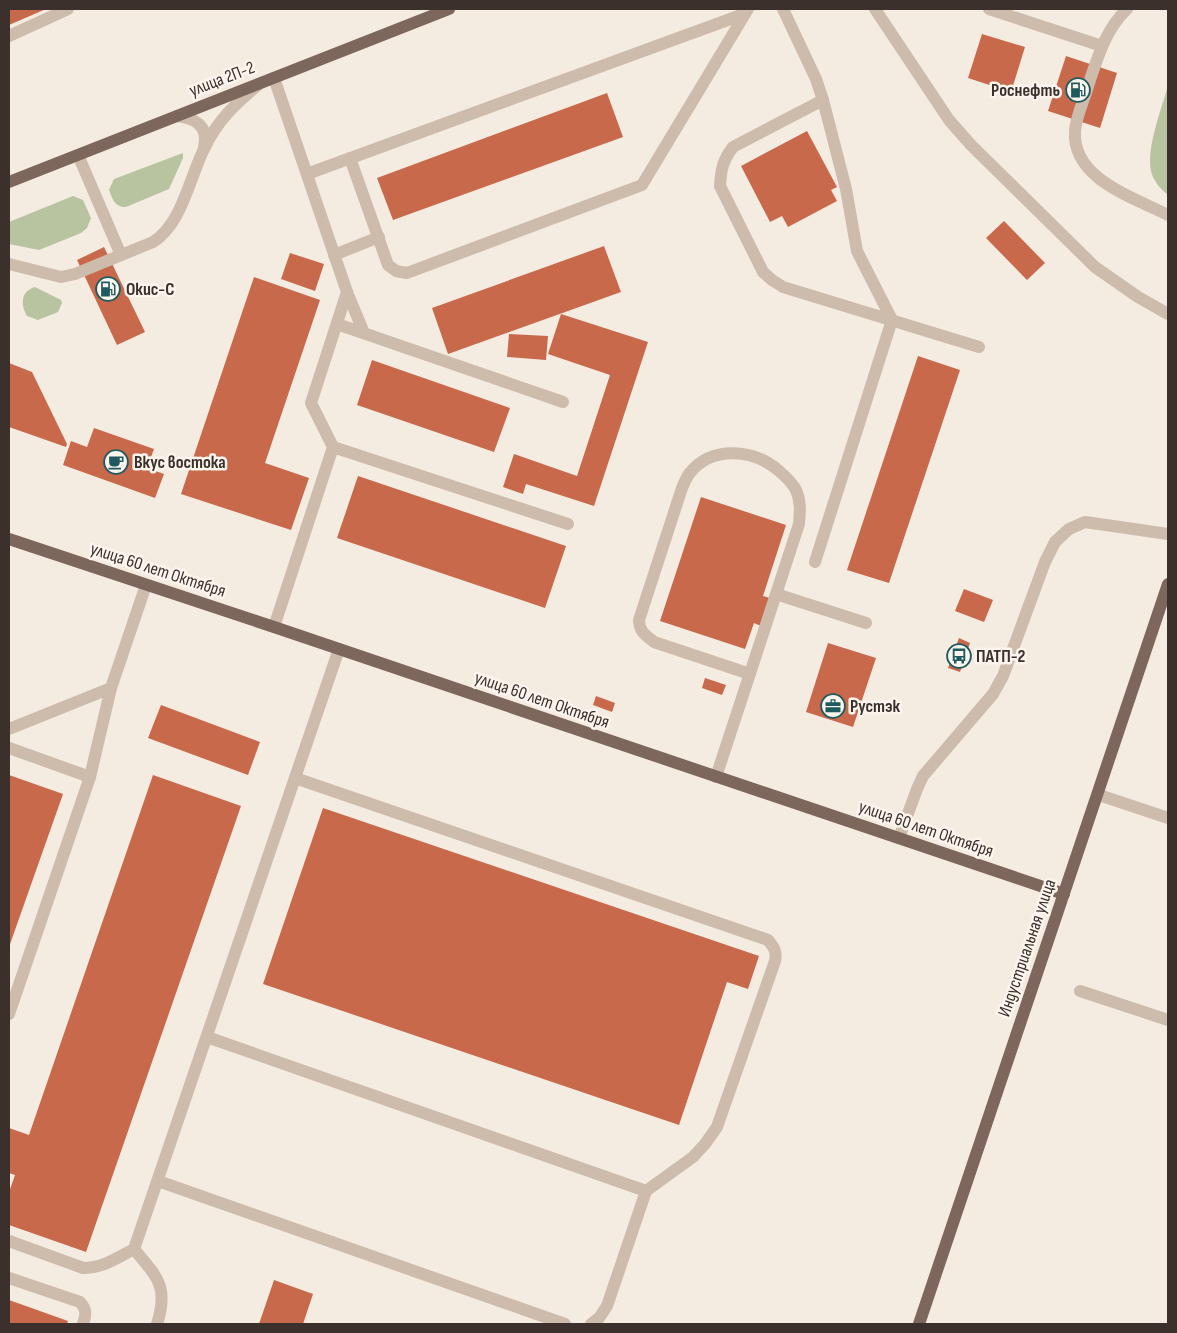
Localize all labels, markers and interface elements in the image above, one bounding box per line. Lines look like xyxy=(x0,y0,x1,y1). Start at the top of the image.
street label: улица 2П-2 xyxy=(186,57,258,101)
fuel station icon: Роснефть xyxy=(1065,77,1091,103)
place label: Роснефть xyxy=(991,80,1060,101)
fuel station icon: Окис-С xyxy=(95,276,121,302)
place label: Окис-С xyxy=(126,279,175,300)
cafe icon: Вкус востока xyxy=(103,449,129,475)
place label: Вкус востока xyxy=(134,452,226,473)
street label: улица 60 лет Октября xyxy=(88,538,228,602)
bus stop icon: ПАТП-2 xyxy=(946,643,972,669)
place label: ПАТП-2 xyxy=(976,646,1026,667)
street label: улица 60 лет Октября xyxy=(472,667,612,733)
office icon: Рустэк xyxy=(820,693,846,719)
place label: Рустэк xyxy=(850,696,900,717)
street label: улица 60 лет Октября xyxy=(856,796,996,862)
street label: Индустриальная улица xyxy=(994,876,1060,1020)

